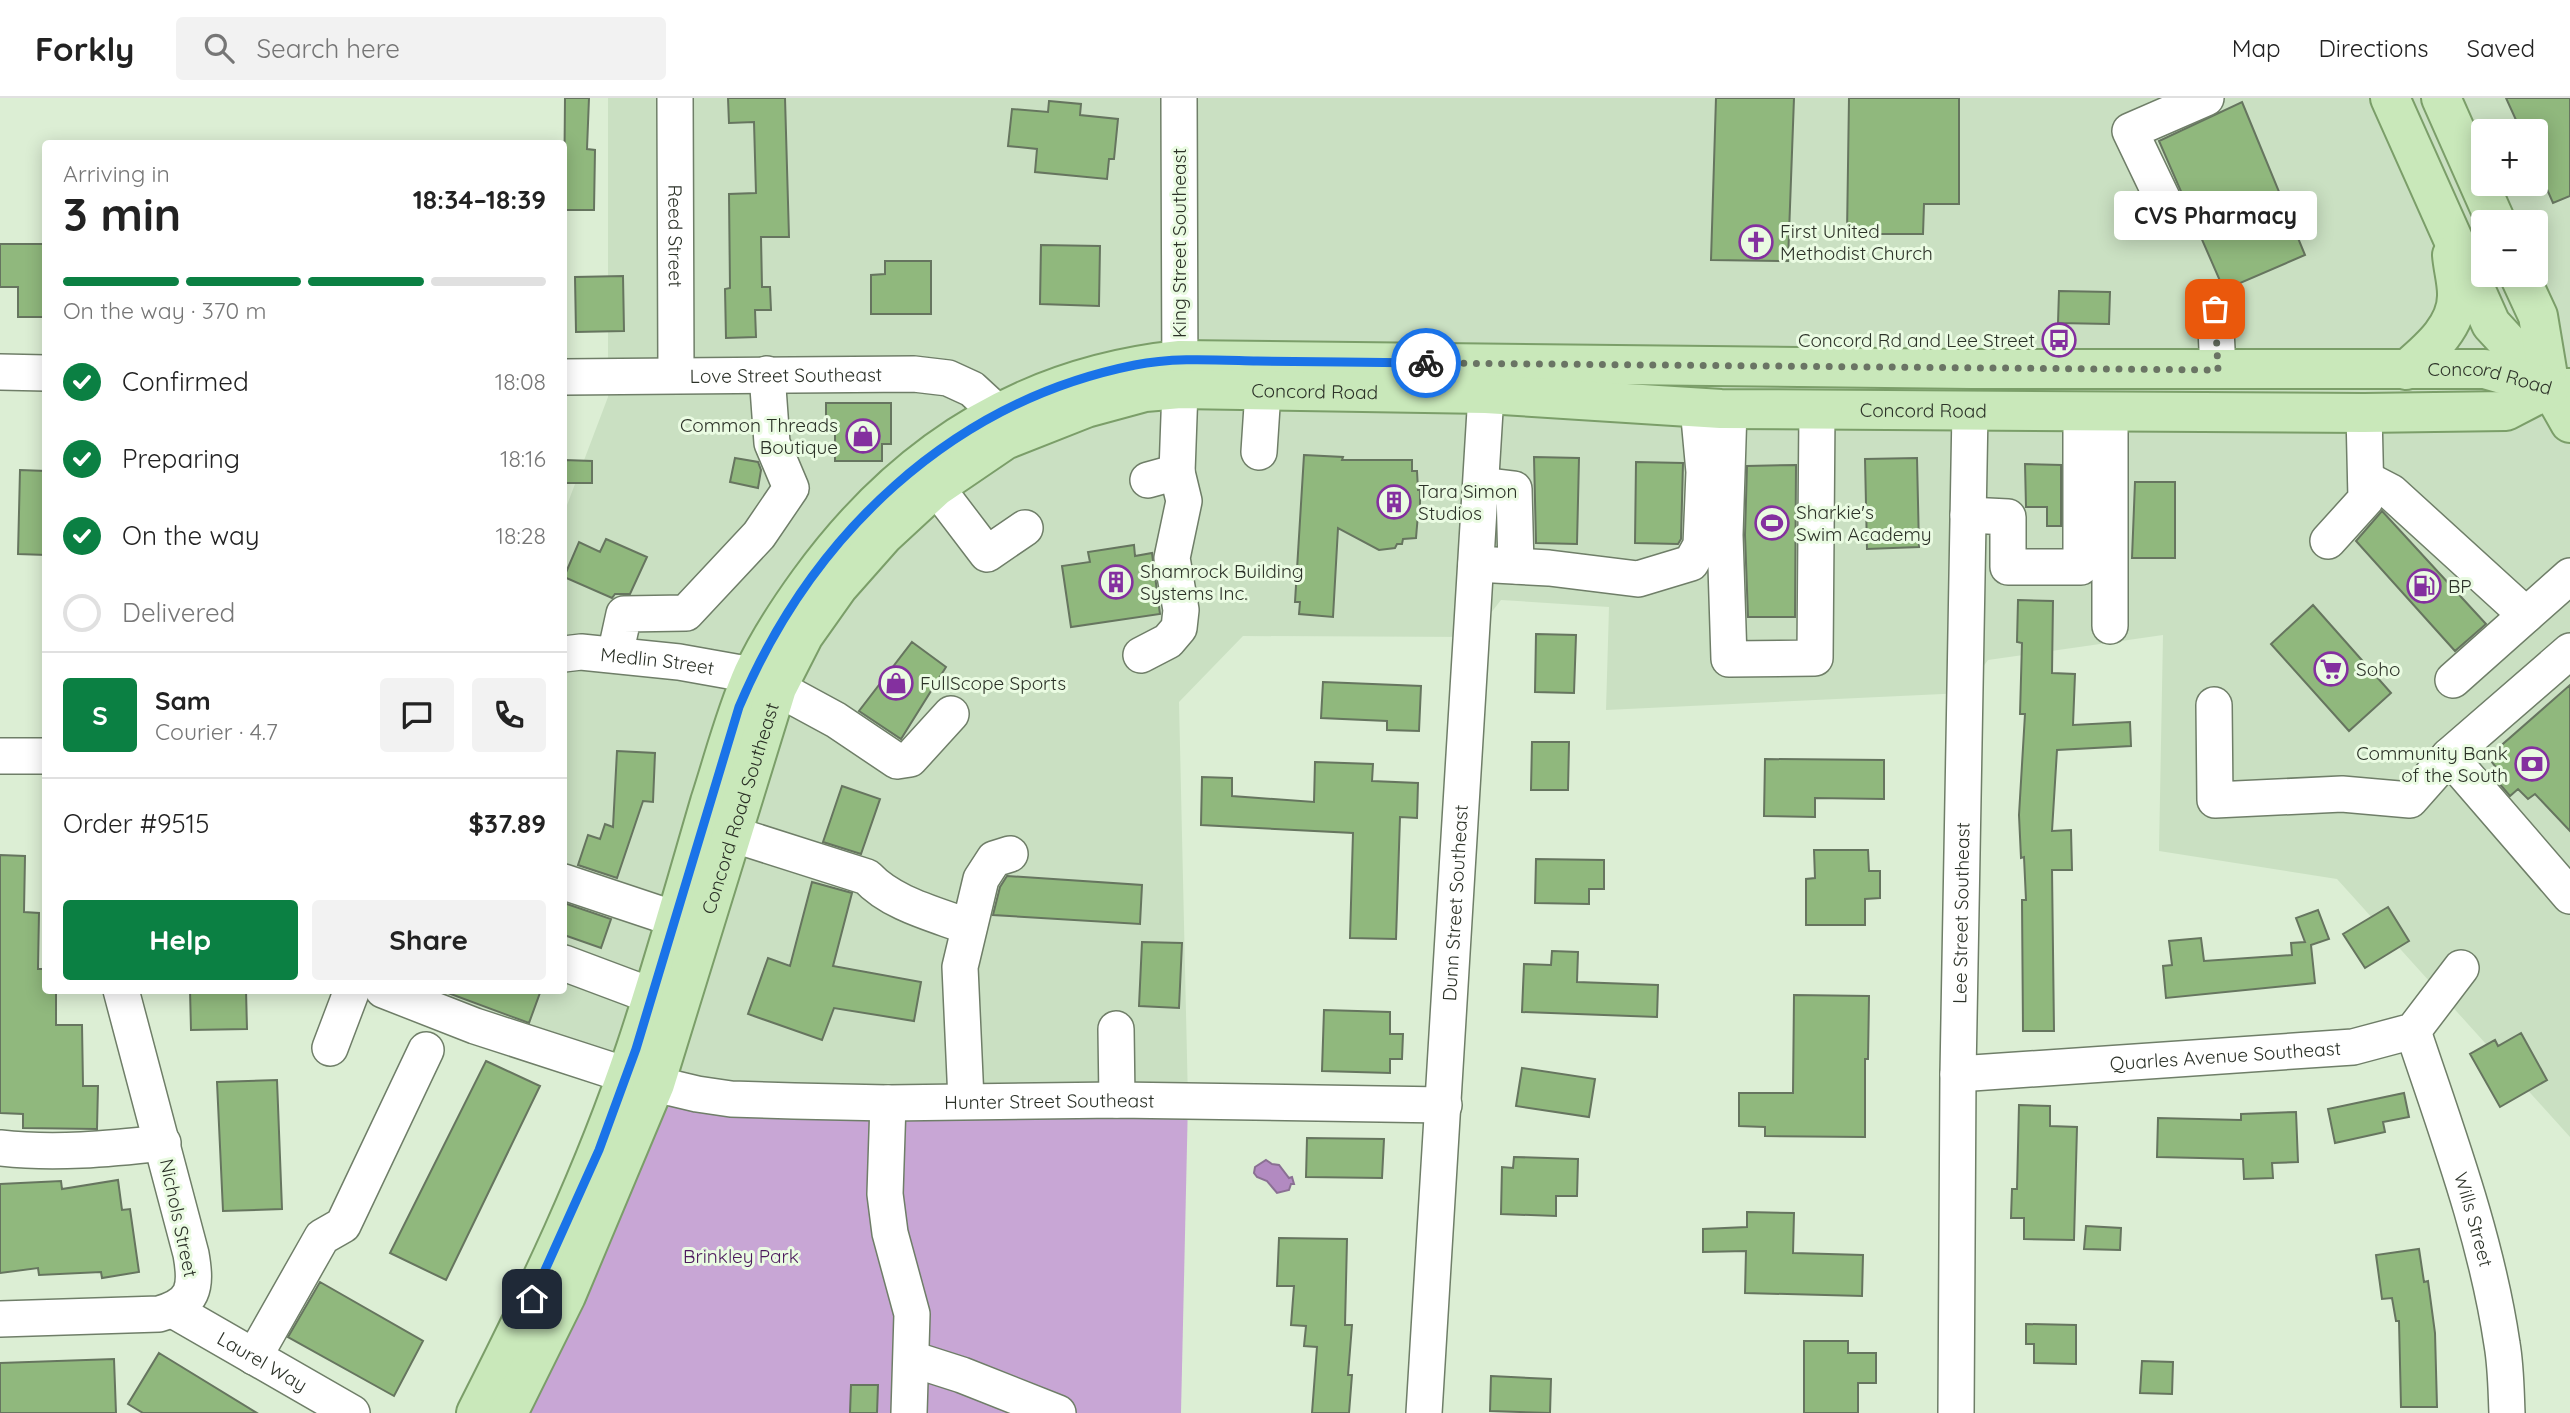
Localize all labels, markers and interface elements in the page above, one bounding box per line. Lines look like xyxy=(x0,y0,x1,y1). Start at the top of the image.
search box xyxy=(176,17,666,80)
text: Forkly xyxy=(35,28,134,69)
icon: search xyxy=(200,29,238,67)
text: Search here xyxy=(256,32,400,65)
text: Map xyxy=(2232,33,2281,63)
text: Directions xyxy=(2319,33,2429,63)
text: Saved xyxy=(2467,33,2535,63)
map controls xyxy=(2471,119,2548,287)
button: + xyxy=(2471,119,2548,196)
street label: King Street Southeast xyxy=(1167,148,1191,338)
text: Arriving in xyxy=(63,159,170,188)
text: 18:34–18:39 xyxy=(413,183,546,216)
text: 3 min xyxy=(63,185,181,243)
street label: Reed Street xyxy=(663,185,688,287)
callout: CVS Pharmacy xyxy=(2114,190,2316,239)
text: CVS Pharmacy xyxy=(2134,201,2297,230)
button: − xyxy=(2471,210,2548,287)
place label: First United Methodist Church xyxy=(1780,219,1933,265)
church icon: First United Methodist Church xyxy=(1737,223,1775,261)
pin xyxy=(2185,279,2245,339)
icon: bag xyxy=(2196,290,2234,328)
text: On the way · 370 m xyxy=(63,296,267,325)
bus stop icon: Concord Rd and Lee Street xyxy=(2040,321,2078,359)
courier xyxy=(1391,328,1461,398)
place label: Concord Rd and Lee Street xyxy=(1798,328,2035,352)
icon: bike xyxy=(1407,344,1445,382)
street label: Concord Road xyxy=(2427,357,2555,400)
street label: Love Street Southeast xyxy=(690,362,882,388)
icon: check xyxy=(63,363,101,401)
text: Confirmed xyxy=(122,365,249,398)
text: 18:08 xyxy=(495,367,546,396)
street label: Concord Road xyxy=(1251,378,1378,404)
street label: Concord Road xyxy=(1860,398,1987,423)
place label: Common Threads Boutique xyxy=(680,413,838,459)
shop icon: Common Threads Boutique xyxy=(844,417,882,455)
icon: check xyxy=(63,440,101,478)
text: Preparing xyxy=(122,442,240,475)
text: 18:16 xyxy=(500,444,546,473)
place label: Tara Simon Studios xyxy=(1418,479,1517,525)
building icon: Tara Simon Studios xyxy=(1375,483,1413,521)
place label: Sharkie's Swim Academy xyxy=(1796,500,1931,546)
sports icon: Sharkie's Swim Academy xyxy=(1753,504,1791,542)
icon: check xyxy=(63,517,101,555)
text: On the way xyxy=(122,519,260,552)
text: 18:28 xyxy=(496,521,546,550)
place label: Shamrock Building Systems Inc. xyxy=(1140,559,1304,605)
building icon: Shamrock Building Systems Inc. xyxy=(1097,563,1135,601)
fuel station icon: BP xyxy=(2405,567,2443,605)
place label: BP xyxy=(2448,574,2472,598)
text: Delivered xyxy=(122,596,235,629)
street label: Medlin Street xyxy=(599,642,716,680)
supermarket icon: Soho xyxy=(2312,650,2350,688)
place label: Soho xyxy=(2356,657,2400,681)
shop icon: FullScope Sports xyxy=(877,664,915,702)
place label: FullScope Sports xyxy=(920,671,1066,695)
button: chat xyxy=(380,678,454,752)
button: phone xyxy=(472,678,546,752)
text: Sam xyxy=(155,684,211,717)
text: S xyxy=(92,699,108,732)
street label: Concord Road Southeast xyxy=(696,700,784,917)
text: Courier · 4.7 xyxy=(155,717,278,746)
place label: Community Bank of the South xyxy=(2356,741,2508,787)
bank icon: Community Bank of the South xyxy=(2513,745,2551,783)
street label: Dunn Street Southeast xyxy=(1437,804,1473,1002)
text: Order #9515 xyxy=(63,807,209,840)
text: $37.89 xyxy=(469,807,546,840)
street label: Lee Street Southeast xyxy=(1947,822,1975,1004)
button: Help xyxy=(63,900,298,980)
button: Share xyxy=(312,900,546,980)
street label: Quarles Avenue Southeast xyxy=(2109,1036,2342,1076)
street label: Hunter Street Southeast xyxy=(944,1088,1155,1114)
street label: Nichols Street xyxy=(155,1157,203,1279)
street label: Wills Street xyxy=(2449,1169,2498,1269)
park label: Brinkley Park xyxy=(683,1244,799,1268)
pin xyxy=(502,1269,562,1329)
icon: home xyxy=(513,1280,551,1318)
street label: Laurel Way xyxy=(213,1326,312,1397)

